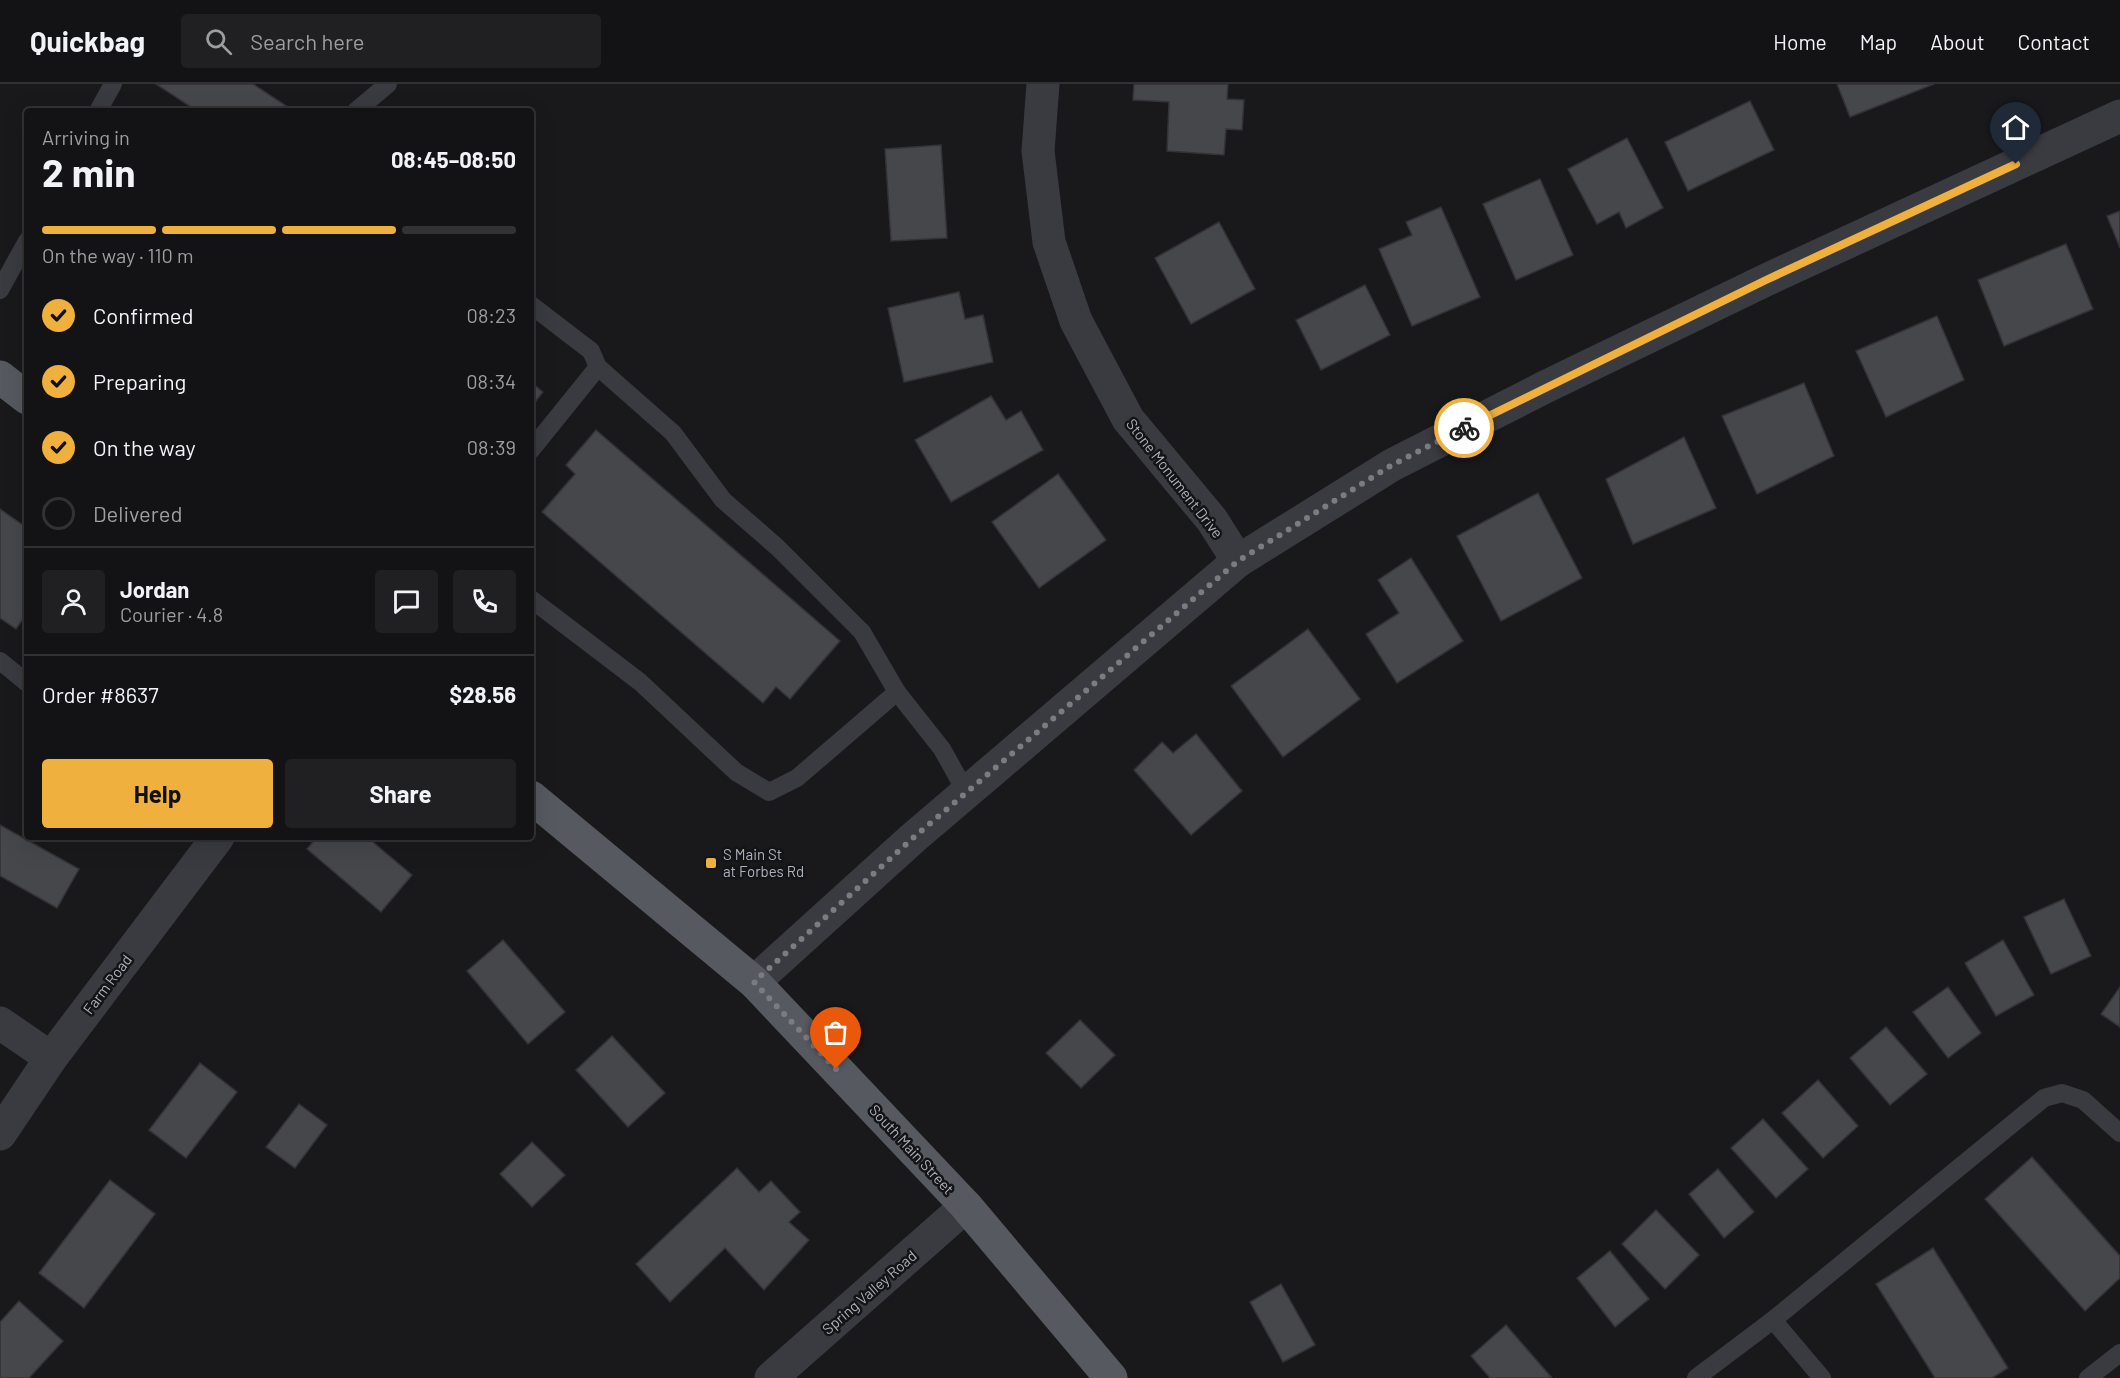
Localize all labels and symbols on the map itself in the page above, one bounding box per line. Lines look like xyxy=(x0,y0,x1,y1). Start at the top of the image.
pin xyxy=(1990,102,2041,164)
courier xyxy=(1434,398,1494,458)
street label: Stone Monument Drive xyxy=(1123,415,1227,541)
place label: S Main St at Forbes Rd xyxy=(723,845,804,880)
marker: S Main St at Forbes Rd xyxy=(704,856,718,870)
street label: Farm Road xyxy=(79,951,135,1017)
pin xyxy=(810,1007,861,1069)
street label: South Main Street xyxy=(866,1101,958,1197)
street label: Spring Valley Road xyxy=(818,1246,920,1338)

